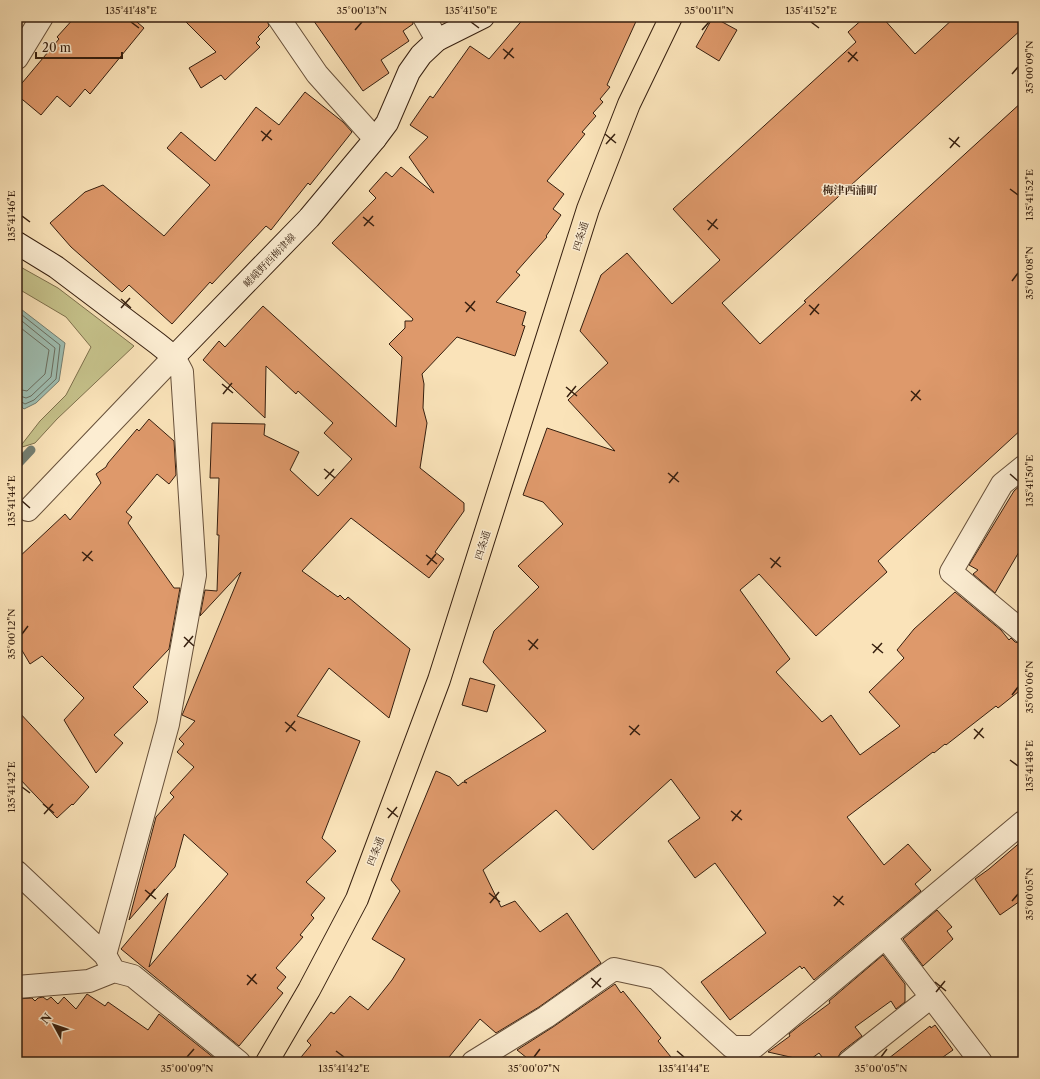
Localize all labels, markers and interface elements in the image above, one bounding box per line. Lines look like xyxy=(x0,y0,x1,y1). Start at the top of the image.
text: 135°41'48"E xyxy=(105,4,157,17)
text: 35°00'13"N xyxy=(337,4,387,17)
text: 135°41'50"E xyxy=(445,4,497,17)
text: 35°00'11"N xyxy=(684,4,734,17)
text: 135°41'52"E xyxy=(785,4,837,17)
scale bar xyxy=(36,34,122,60)
text: 20 m xyxy=(42,40,71,55)
text: 35°00'09"N xyxy=(1023,40,1036,94)
text: 135°41'52"E xyxy=(1023,169,1036,221)
district label: 梅津西浦町 xyxy=(823,183,878,197)
text: 135°41'46"E xyxy=(5,190,18,242)
street label: 四条通 xyxy=(570,220,591,252)
street label: 嵯峨野西梅津線 xyxy=(240,231,298,290)
text: 35°00'08"N xyxy=(1023,246,1036,300)
text: 135°41'50"E xyxy=(1023,455,1036,507)
text: 135°41'44"E xyxy=(5,475,18,527)
street label: 四条通 xyxy=(472,529,493,561)
text: 35°00'12"N xyxy=(5,609,18,660)
text: 35°00'06"N xyxy=(1023,660,1036,714)
text: 135°41'48"E xyxy=(1023,740,1036,792)
text: 135°41'42"E xyxy=(5,761,18,813)
street label: 四条通 xyxy=(364,835,387,868)
text: 35°00'05"N xyxy=(1023,868,1036,920)
north arrow xyxy=(34,1005,74,1045)
text: N xyxy=(38,1010,55,1027)
text: 35°00'09"N xyxy=(160,1062,214,1075)
text: 135°41'42"E xyxy=(318,1062,370,1075)
text: 35°00'07"N xyxy=(508,1062,560,1075)
text: 135°41'44"E xyxy=(658,1062,710,1075)
text: 35°00'05"N xyxy=(855,1062,907,1075)

